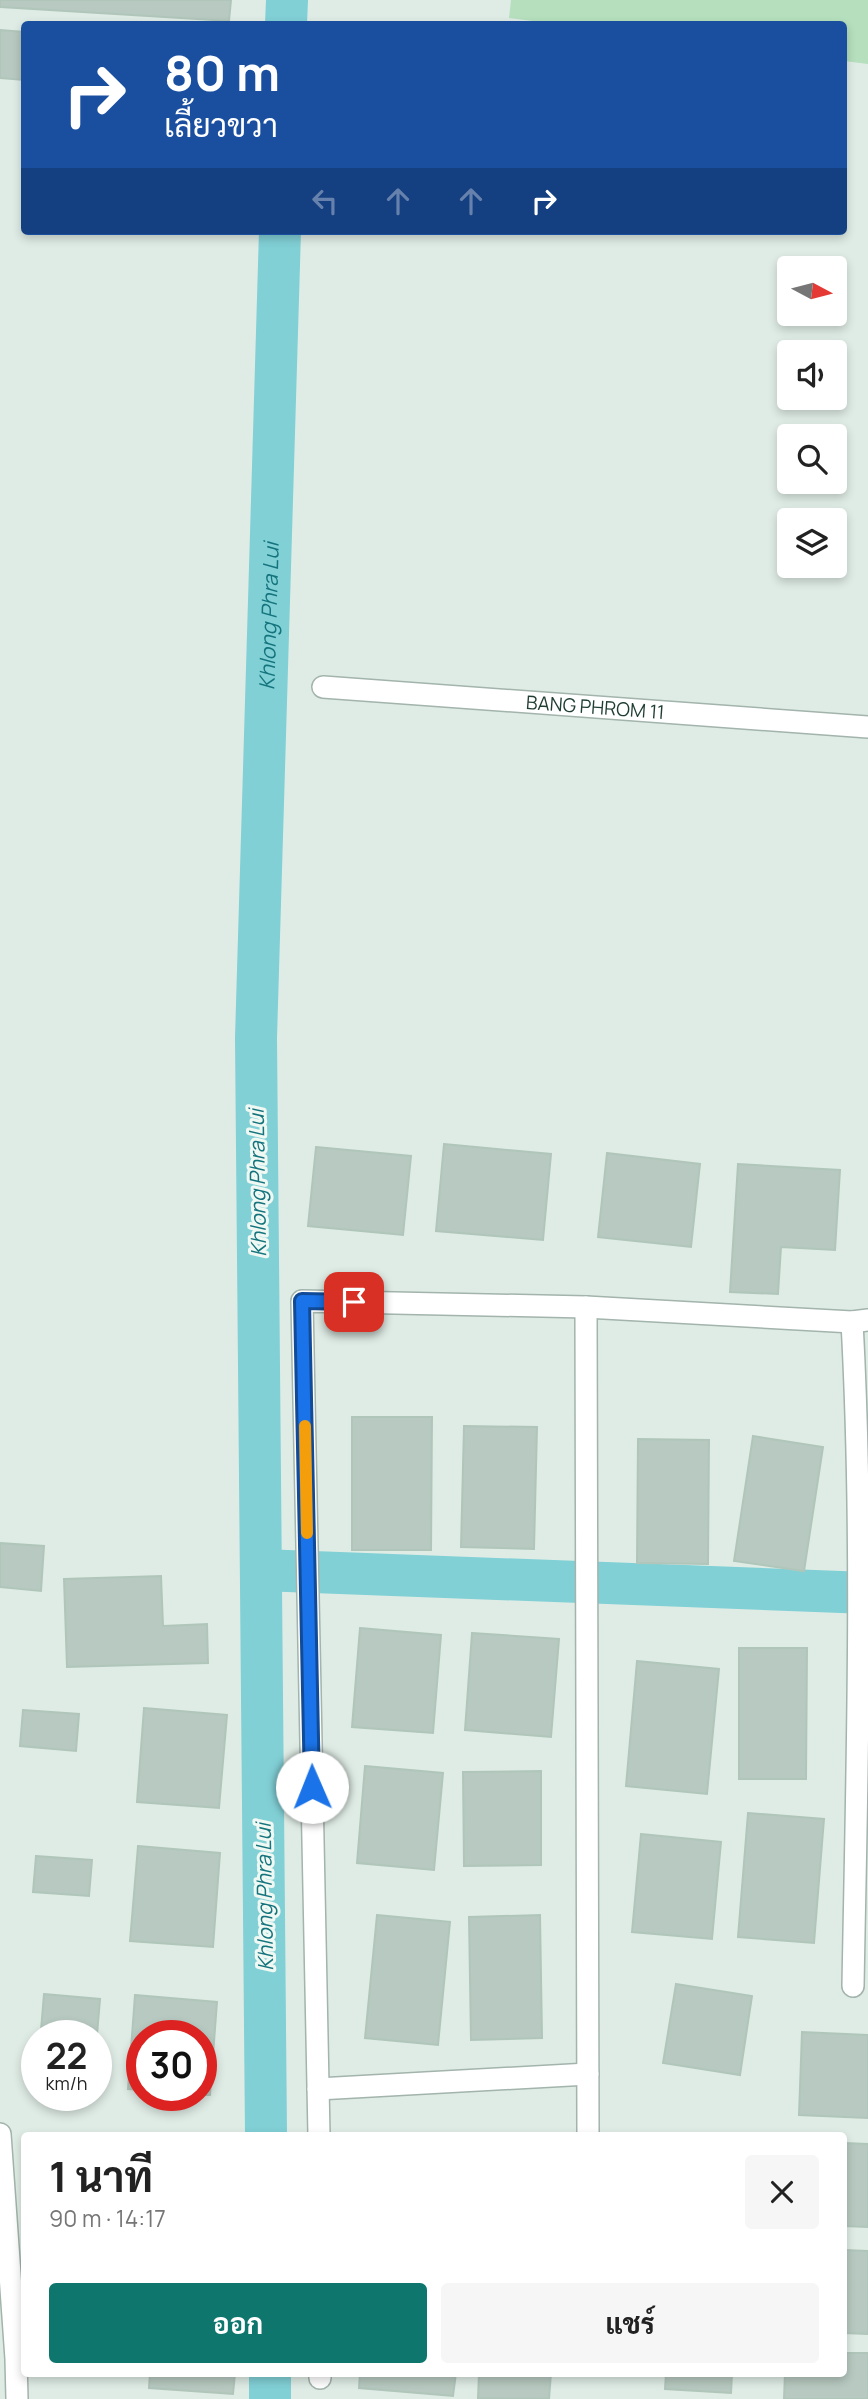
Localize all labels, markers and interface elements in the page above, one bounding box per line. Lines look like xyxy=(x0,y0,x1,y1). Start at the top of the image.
text: 80 m xyxy=(164,39,280,106)
icon: right xyxy=(49,49,140,140)
text: เลี้ยวขวา xyxy=(164,103,278,147)
icon: left xyxy=(306,182,344,220)
icon: ahead xyxy=(379,182,417,220)
icon: ahead xyxy=(452,182,490,220)
icon: right xyxy=(525,182,563,220)
north arrow xyxy=(777,256,847,326)
map controls xyxy=(777,256,847,578)
button: sound xyxy=(777,340,847,410)
button: search xyxy=(777,424,847,494)
button: layers xyxy=(777,508,847,578)
water label: Khlong Phra Lui xyxy=(252,539,285,690)
street label: BANG PHROM 11 xyxy=(525,689,665,725)
water label: Khlong Phra Lui xyxy=(242,1106,272,1257)
pin xyxy=(324,1272,384,1332)
icon: arrive xyxy=(335,1283,373,1321)
position arrow xyxy=(275,1750,349,1824)
water label: Khlong Phra Lui xyxy=(249,1820,279,1971)
speed limit sign: 30 xyxy=(126,2020,217,2111)
text: 22 xyxy=(46,2032,87,2080)
text: km/h xyxy=(46,2071,87,2095)
text: 1 นาที xyxy=(49,2147,153,2205)
button: close xyxy=(745,2155,819,2229)
text: 90 m · 14:17 xyxy=(49,2202,166,2234)
button: ออก xyxy=(49,2283,427,2363)
button: แชร์ xyxy=(441,2283,819,2363)

